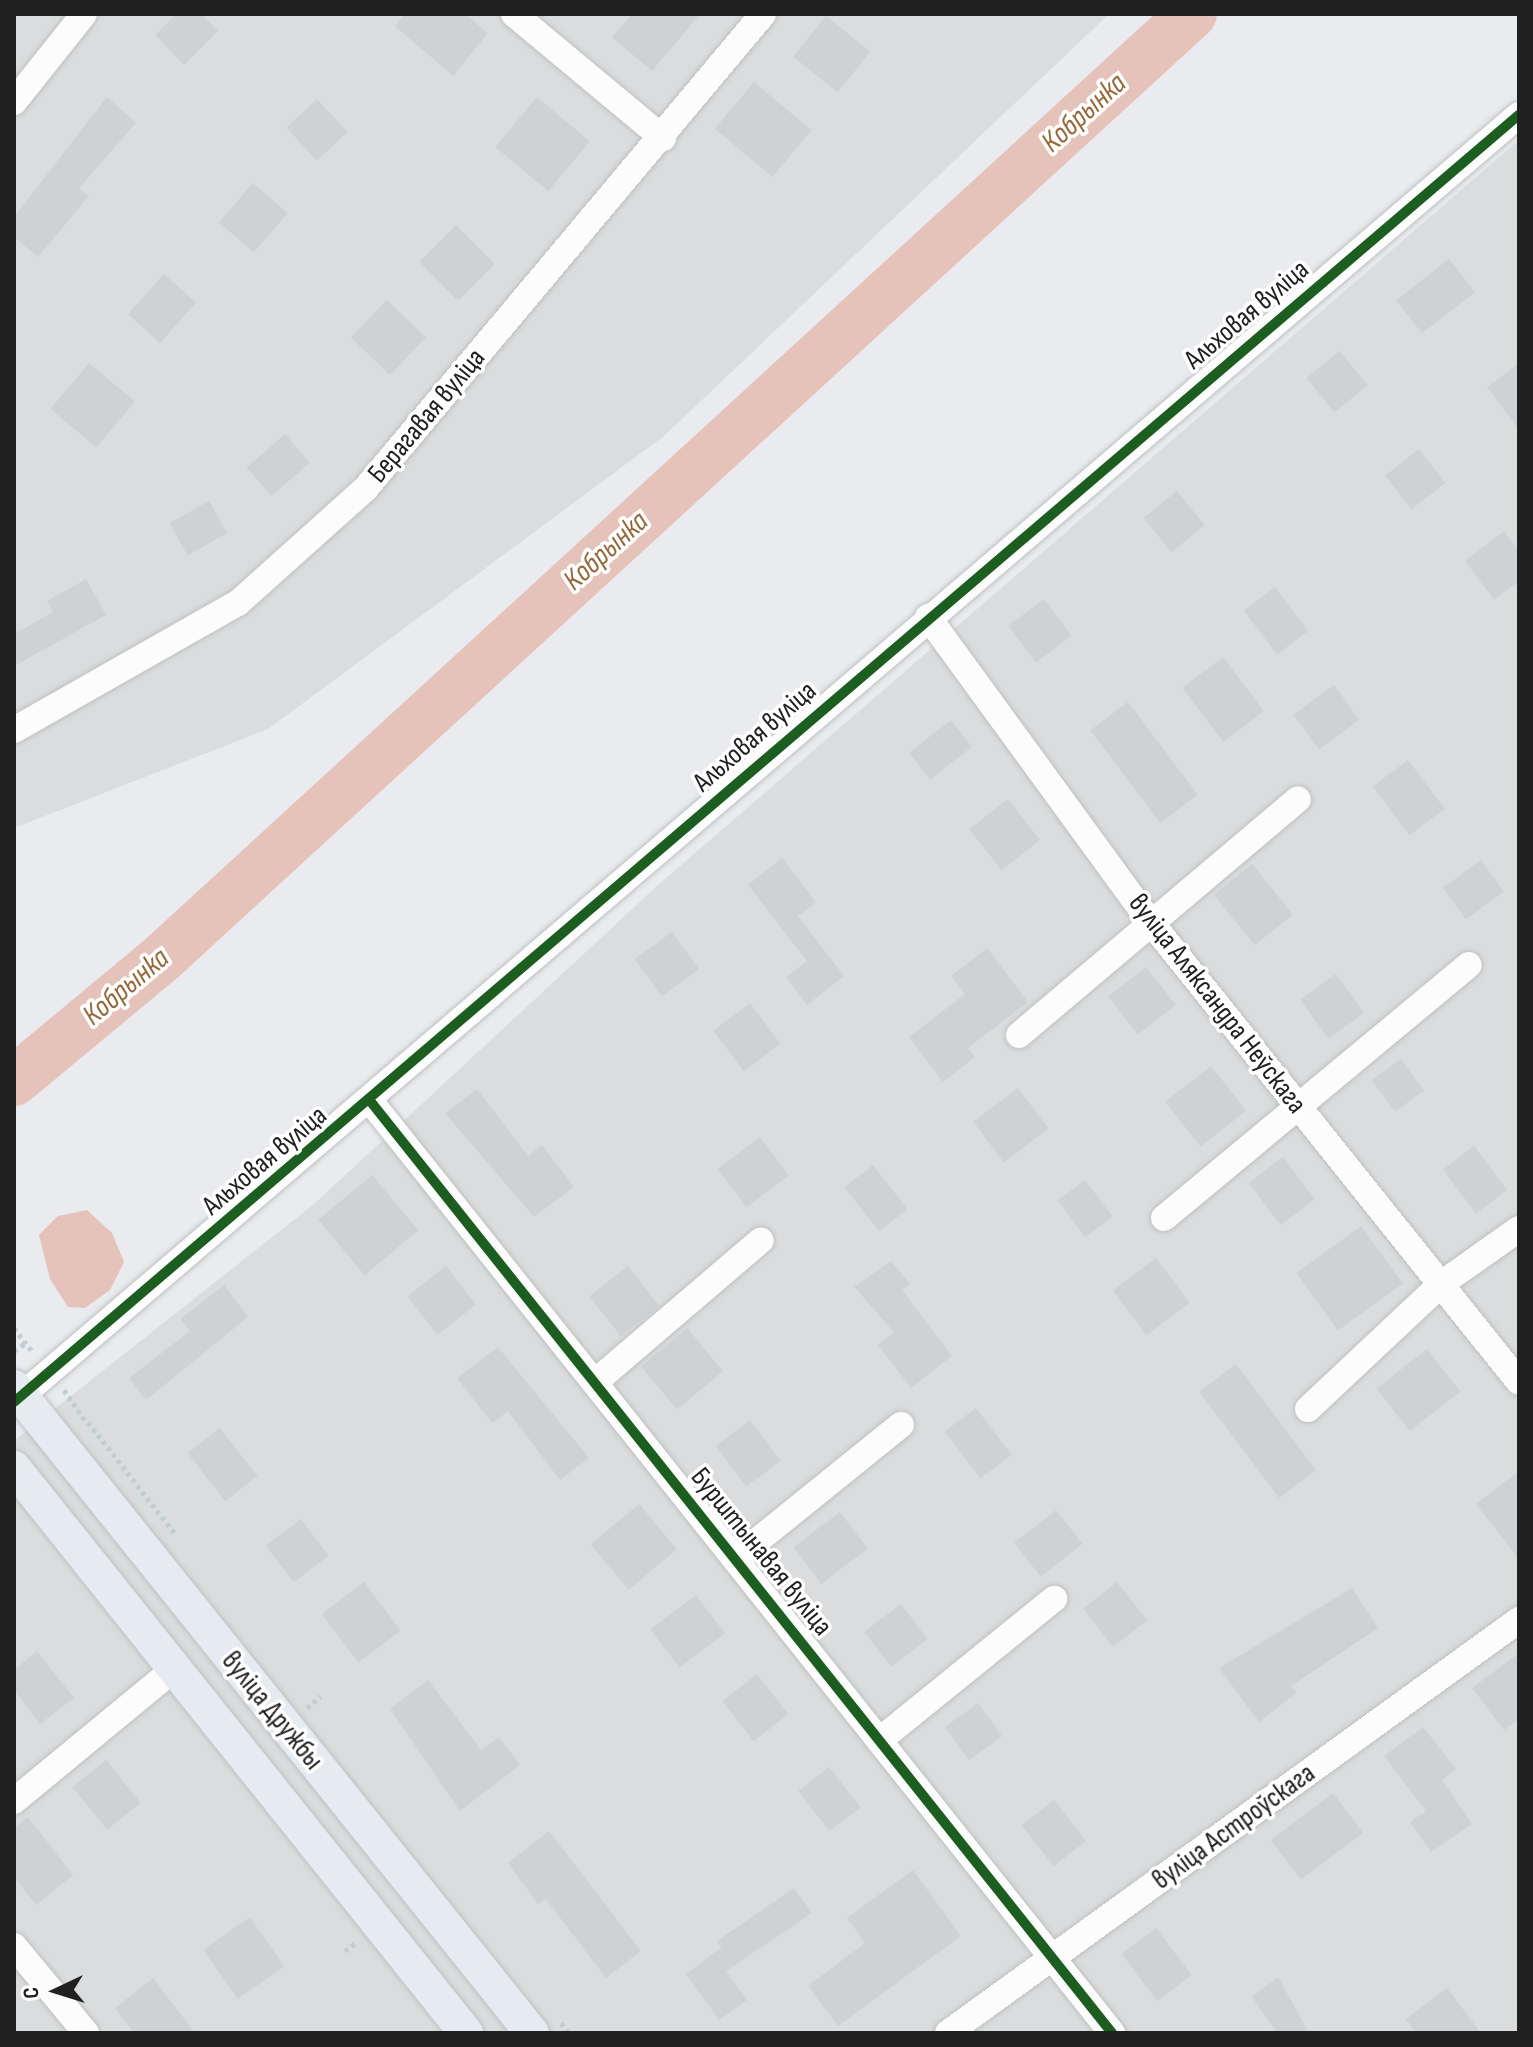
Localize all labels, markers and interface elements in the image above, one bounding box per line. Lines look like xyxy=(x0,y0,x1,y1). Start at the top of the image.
water label: Кобрынка xyxy=(1034,66,1134,160)
street label: Альховая вуліца xyxy=(1178,253,1316,377)
street label: Берагавая вуліца xyxy=(361,342,493,490)
water label: Кобрынка xyxy=(556,504,656,598)
street label: Альховая вуліца xyxy=(687,674,823,800)
street label: вуліца Аляксандра Неўскага xyxy=(1121,888,1313,1120)
water label: Кобрынка xyxy=(75,941,177,1033)
street label: Альховая вуліца xyxy=(196,1099,334,1223)
street label: Бурштынавая вуліца xyxy=(683,1461,839,1643)
street label: вуліца Дружбы xyxy=(214,1645,330,1777)
street label: вуліца Астроўскага xyxy=(1146,1757,1322,1897)
north arrow xyxy=(16,1951,96,2031)
text: С xyxy=(18,1986,45,1999)

